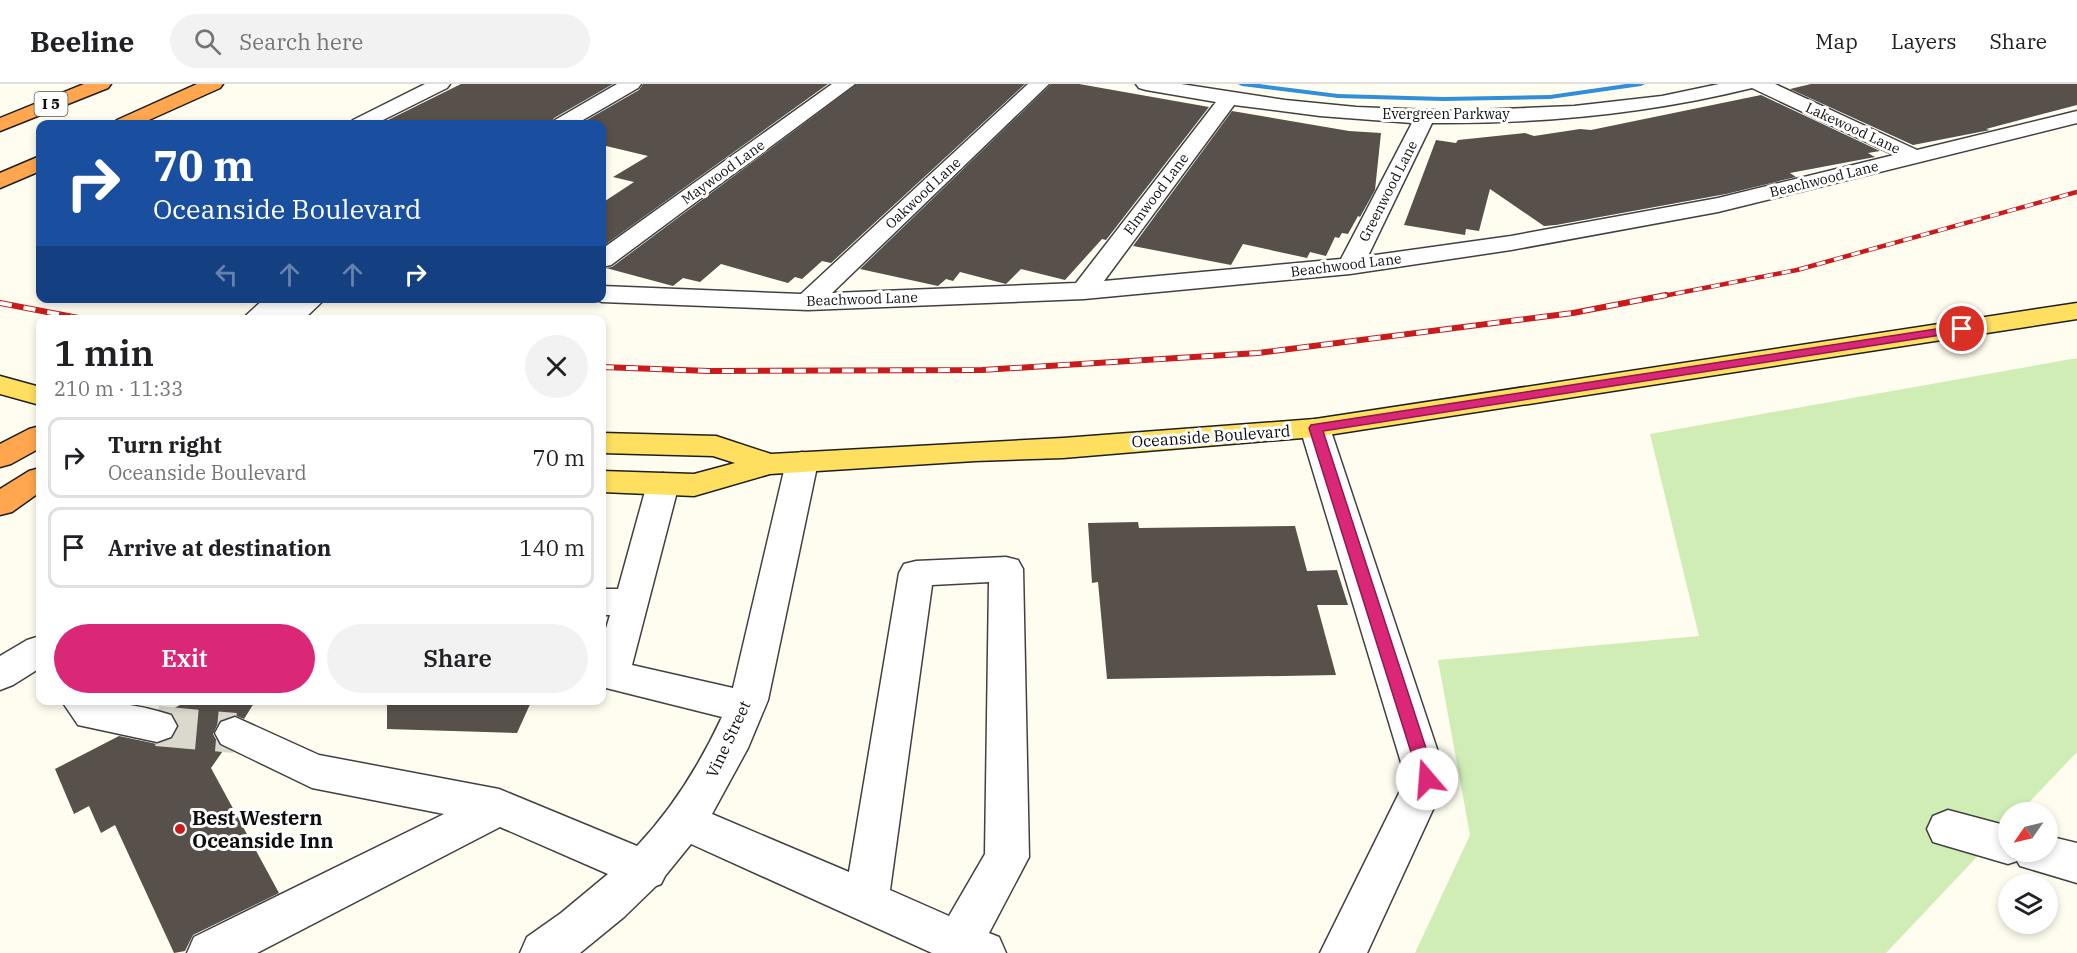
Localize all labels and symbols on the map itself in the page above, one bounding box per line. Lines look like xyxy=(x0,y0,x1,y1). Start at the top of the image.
road number: I 5 xyxy=(34,92,68,116)
street label: Lakewood Lane xyxy=(1803,98,1903,158)
street label: Evergreen Parkway xyxy=(1382,105,1510,123)
street label: Maywood Lane xyxy=(678,136,768,208)
street label: Greenwood Lane xyxy=(1355,137,1421,245)
street label: Elmwood Lane xyxy=(1120,150,1192,238)
street label: Oakwood Lane xyxy=(881,153,965,233)
street label: Beachwood Lane xyxy=(1768,157,1880,201)
street label: Beachwood Lane xyxy=(1290,249,1402,281)
street label: Beachwood Lane xyxy=(806,288,918,310)
pin xyxy=(1936,303,1987,354)
street label: Oceanside Boulevard xyxy=(1131,420,1291,452)
street label: Vine Street xyxy=(701,697,755,781)
position arrow xyxy=(1395,747,1459,811)
north arrow xyxy=(1998,802,2058,862)
place label: Best Western Oceanside Inn xyxy=(192,804,334,854)
marker: Best Western Oceanside Inn xyxy=(173,822,187,836)

